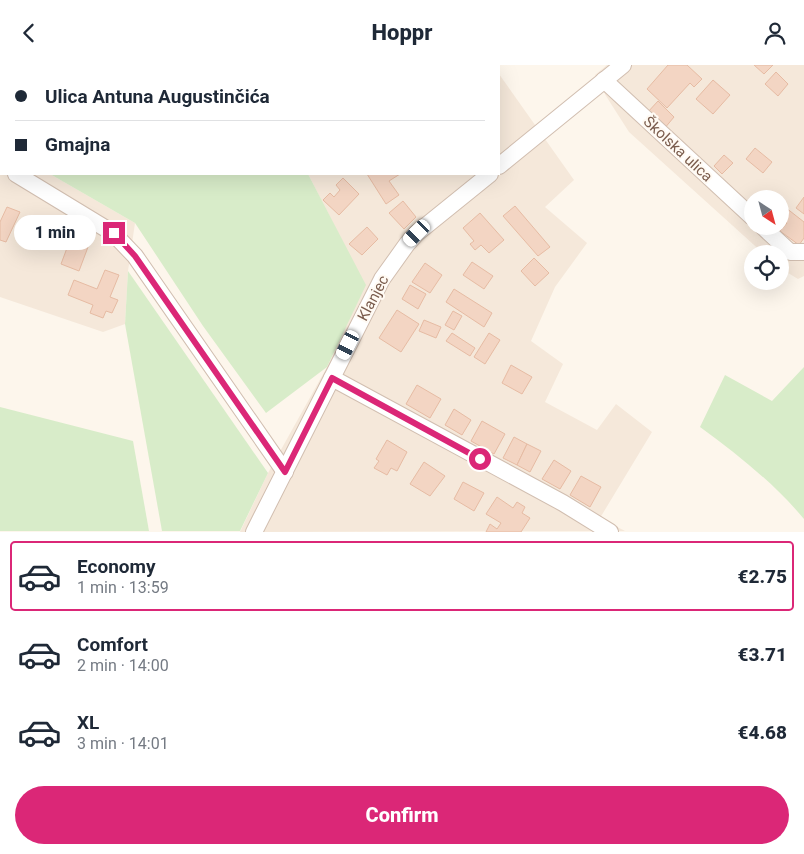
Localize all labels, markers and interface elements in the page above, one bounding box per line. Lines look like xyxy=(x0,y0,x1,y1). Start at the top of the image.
icon: back xyxy=(15,19,43,47)
icon: person xyxy=(761,19,789,47)
text: Hoppr xyxy=(372,20,432,45)
text: Ulica Antuna Augustinčića xyxy=(45,85,270,108)
street label: Školska ulica xyxy=(640,113,716,185)
text: Gmajna xyxy=(45,133,110,156)
north arrow xyxy=(744,190,789,235)
map controls xyxy=(744,190,789,290)
callout: 1 min xyxy=(14,215,96,251)
car xyxy=(401,217,432,249)
route end xyxy=(103,222,125,244)
text: 1 min xyxy=(35,223,75,242)
button: locate xyxy=(744,245,789,290)
street label: Klanjec xyxy=(354,272,392,324)
car xyxy=(334,328,361,362)
route start xyxy=(469,448,491,470)
icon: car xyxy=(17,554,62,599)
text: Economy xyxy=(77,555,156,578)
text: €2.75 xyxy=(738,565,787,588)
text: 1 min · 13:59 xyxy=(77,578,169,597)
icon: car xyxy=(17,632,62,677)
text: Comfort xyxy=(77,633,148,656)
text: €3.71 xyxy=(738,643,787,666)
text: 2 min · 14:00 xyxy=(77,656,169,675)
icon: car xyxy=(17,710,62,755)
text: XL xyxy=(77,711,99,734)
text: €4.68 xyxy=(738,721,787,744)
text: 3 min · 14:01 xyxy=(77,734,169,753)
button: Confirm xyxy=(15,786,789,844)

